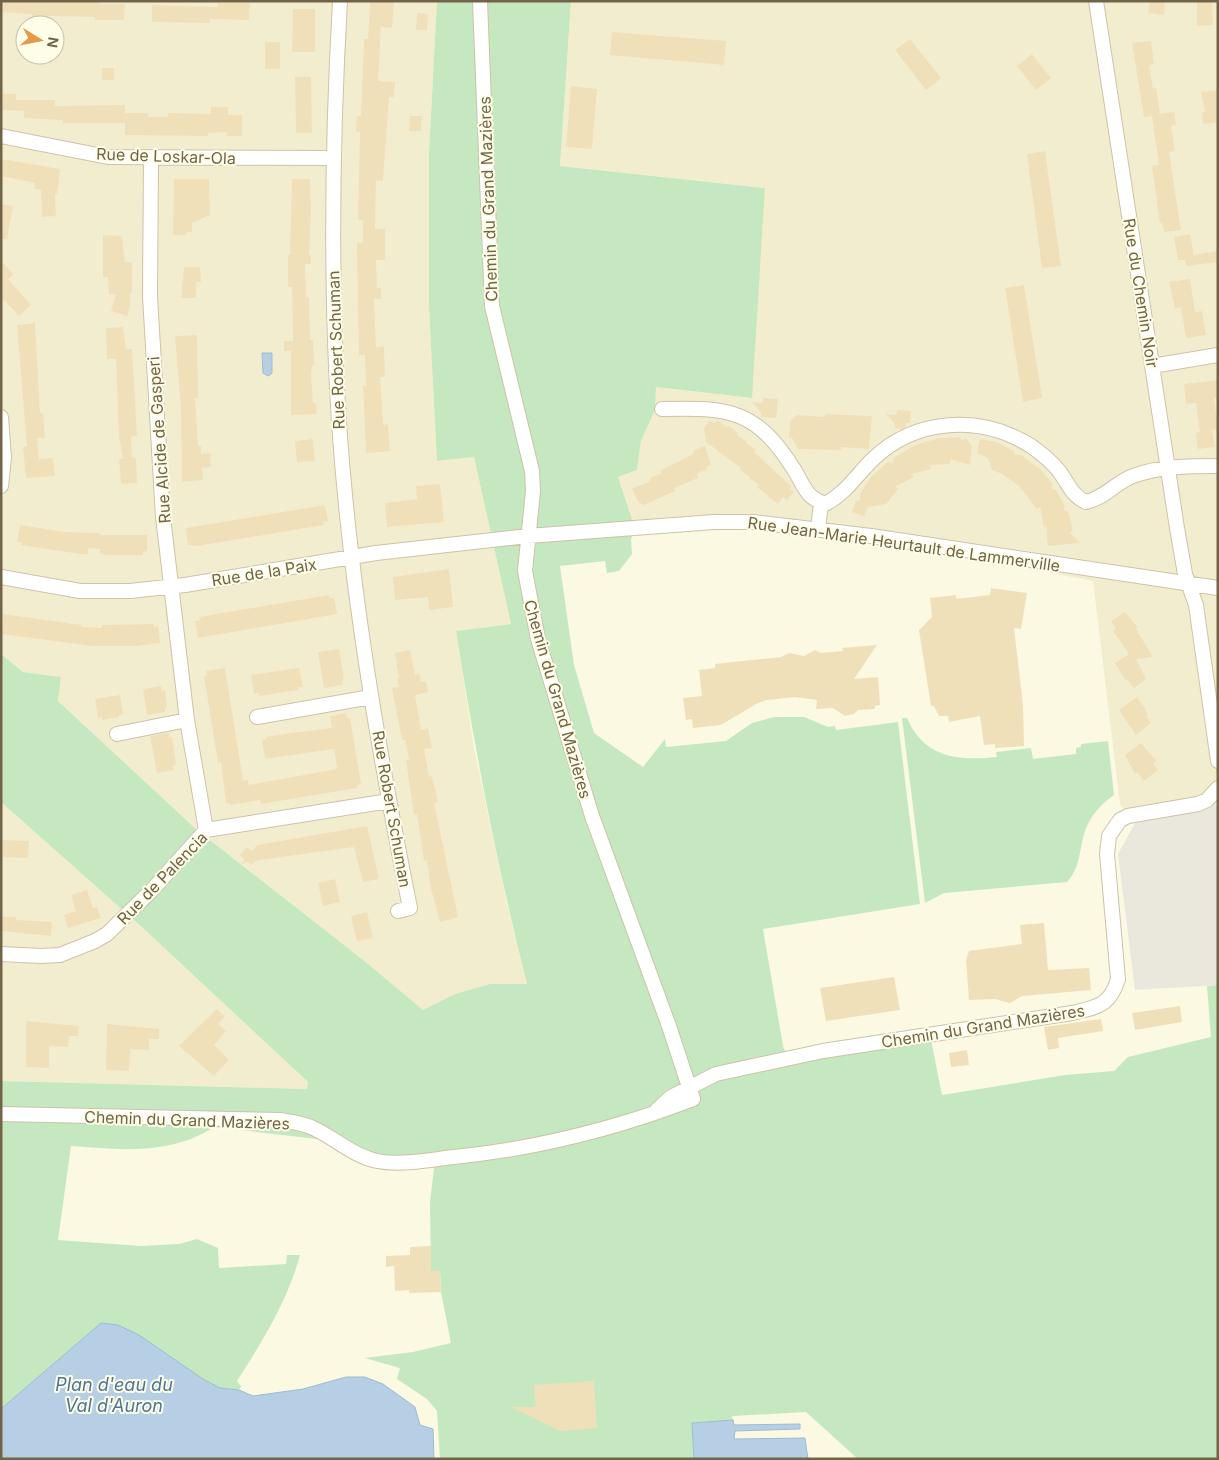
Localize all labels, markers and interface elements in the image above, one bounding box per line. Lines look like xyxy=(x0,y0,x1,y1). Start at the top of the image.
north arrow xyxy=(15,15,65,65)
text: N xyxy=(44,36,63,49)
street label: Chemin du Grand Mazières xyxy=(474,96,502,302)
street label: Rue de Loskar-Ola xyxy=(96,144,236,168)
street label: Rue du Chemin Noir xyxy=(1119,217,1163,369)
street label: Rue Robert Schuman xyxy=(323,270,349,430)
street label: Rue Alcide de Gasperi xyxy=(143,356,175,524)
street label: Rue Jean-Marie Heurtault de Lammerville xyxy=(747,512,1061,576)
street label: Rue de la Paix xyxy=(210,554,318,590)
street label: Chemin du Grand Mazières xyxy=(520,597,596,801)
street label: Rue Robert Schuman xyxy=(368,729,416,889)
street label: Rue de Palencia xyxy=(113,828,211,928)
street label: Chemin du Grand Mazières xyxy=(880,1000,1086,1052)
street label: Chemin du Grand Mazières xyxy=(84,1106,290,1134)
water label: Plan d'eau du Val d'Auron xyxy=(55,1374,173,1416)

